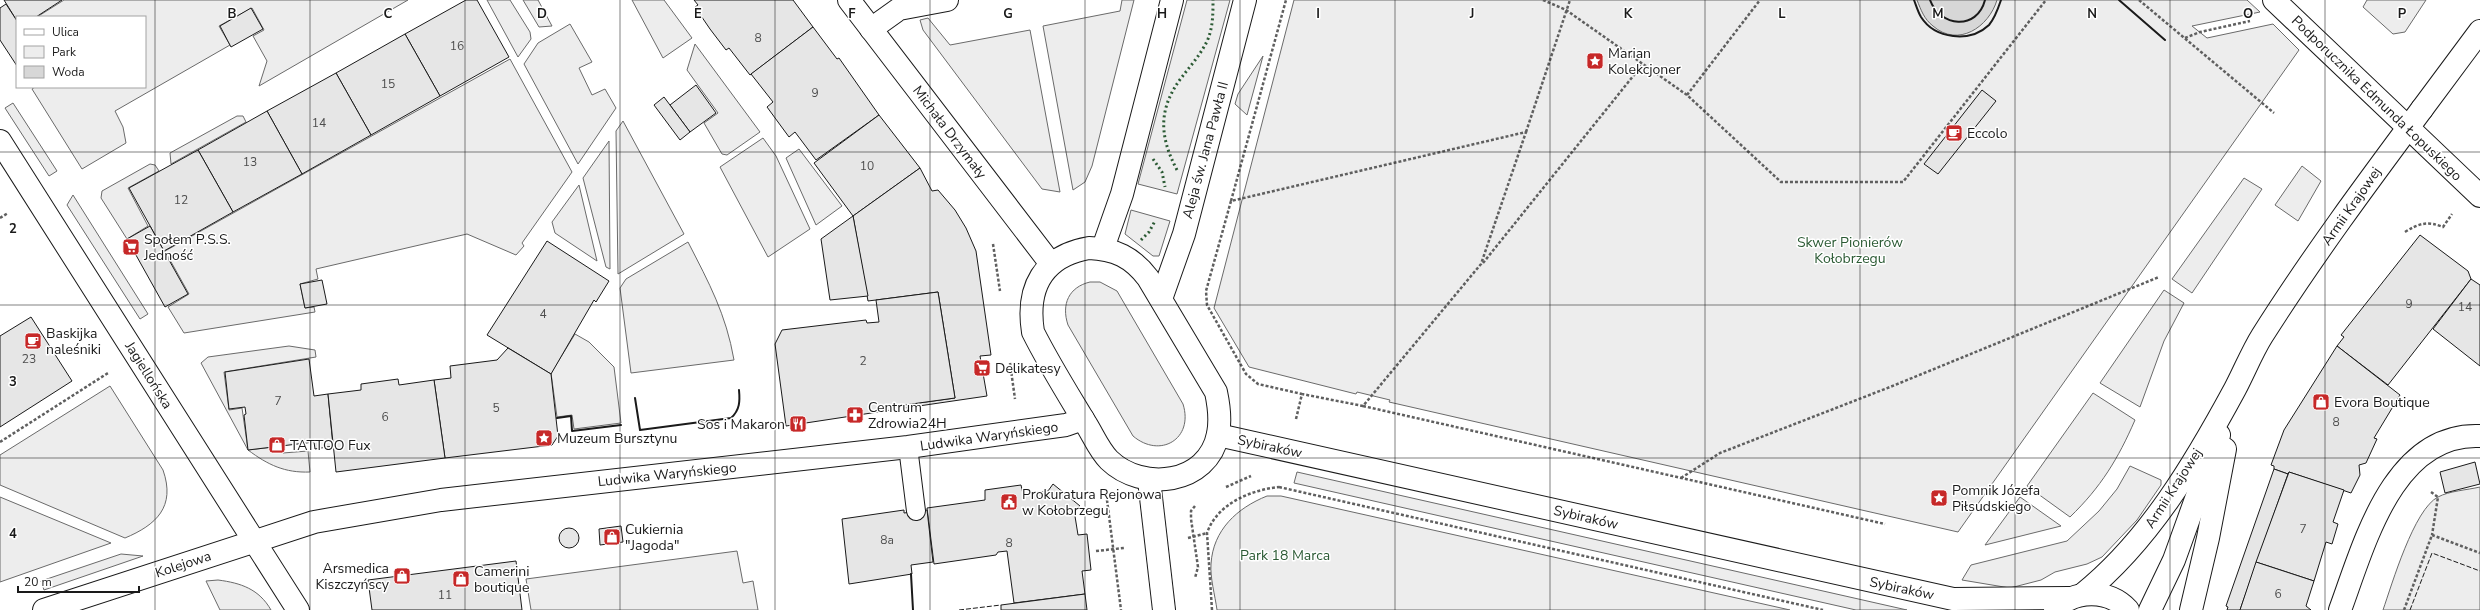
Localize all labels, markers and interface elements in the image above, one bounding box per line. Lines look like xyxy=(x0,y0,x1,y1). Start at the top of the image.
text: B xyxy=(228,5,237,23)
text: C xyxy=(384,5,393,23)
text: D xyxy=(537,5,547,23)
text: E xyxy=(694,5,702,23)
text: F xyxy=(848,5,856,23)
text: G xyxy=(1003,5,1013,23)
text: H xyxy=(1157,5,1167,23)
text: I xyxy=(1316,5,1320,23)
text: J xyxy=(1469,5,1474,23)
text: K xyxy=(1624,5,1633,23)
text: L xyxy=(1778,5,1786,23)
text: M xyxy=(1932,5,1944,23)
text: N xyxy=(2087,5,2097,23)
text: O xyxy=(2243,5,2253,23)
street label: Podporucznika Edmunda Łopuskiego xyxy=(2288,12,2466,184)
legend xyxy=(16,16,146,88)
text: Ulica xyxy=(52,24,79,40)
house number: 8 xyxy=(754,30,762,46)
house number: 16 xyxy=(450,38,464,54)
text: Park xyxy=(52,44,77,60)
place label: Marian Kolekcjoner xyxy=(1608,44,1681,79)
place icon: Marian Kolekcjoner xyxy=(1585,51,1605,71)
text: Woda xyxy=(52,64,85,80)
house number: 15 xyxy=(381,76,395,92)
street label: Aleja św. Jana Pawła II xyxy=(1178,79,1233,221)
street label: Michała Drzymały xyxy=(908,82,991,183)
house number: 9 xyxy=(811,85,819,101)
house number: 14 xyxy=(312,115,326,131)
cafe icon: Eccolo xyxy=(1944,123,1964,143)
place label: Eccolo xyxy=(1967,124,2008,143)
house number: 13 xyxy=(243,154,257,170)
house number: 10 xyxy=(860,158,874,174)
street label: Armii Krajowej xyxy=(2317,163,2386,249)
house number: 12 xyxy=(174,192,188,208)
text: 2 xyxy=(9,220,17,238)
place label: Społem P.S.S. Jedność xyxy=(143,230,231,265)
park label: Skwer Pionierów Kołobrzegu xyxy=(1797,233,1903,268)
supermarket icon: Społem P.S.S. Jedność xyxy=(121,237,141,257)
house number: 9 xyxy=(2405,296,2413,312)
house number: 14 xyxy=(2458,299,2472,315)
house number: 4 xyxy=(539,306,547,322)
place label: Baskijka naleśniki xyxy=(46,324,101,359)
cafe icon: Baskijka naleśniki xyxy=(23,331,43,351)
street label: Jagiellońska xyxy=(120,337,177,412)
house number: 23 xyxy=(22,351,36,367)
house number: 2 xyxy=(859,353,867,369)
supermarket icon: Delikatesy xyxy=(972,358,992,378)
place label: Delikatesy xyxy=(995,359,1061,378)
text: 3 xyxy=(9,373,17,391)
shop icon: Evora Boutique xyxy=(2311,392,2331,412)
house number: 7 xyxy=(274,393,282,409)
place label: Evora Boutique xyxy=(2334,393,2430,412)
place label: Centrum Zdrowia24H xyxy=(868,398,947,433)
house number: 5 xyxy=(492,400,500,416)
pharmacy icon: Centrum Zdrowia24H xyxy=(845,405,865,425)
house number: 6 xyxy=(381,409,389,425)
restaurant icon: Sos i Makaron xyxy=(788,414,808,434)
house number: 8 xyxy=(2332,414,2340,430)
place label: Sos i Makaron xyxy=(697,415,785,434)
street label: Ludwika Waryńskiego xyxy=(919,417,1060,456)
place icon: Muzeum Bursztynu xyxy=(534,428,554,448)
place label: Muzeum Bursztynu xyxy=(557,429,677,448)
street label: Sybiraków xyxy=(1236,430,1304,463)
shop icon: TATTOO Fux xyxy=(267,435,287,455)
place label: TATTOO Fux xyxy=(290,436,371,455)
street label: Armii Krajowej xyxy=(2140,445,2206,532)
street label: Ludwika Waryńskiego xyxy=(597,458,738,491)
place label: Pomnik Józefa Piłsudskiego xyxy=(1952,481,2040,516)
place label: Prokuratura Rejonowa w Kołobrzegu xyxy=(1022,485,1162,520)
place icon: Pomnik Józefa Piłsudskiego xyxy=(1929,488,1949,508)
public building icon: Prokuratura Rejonowa w Kołobrzegu xyxy=(999,492,1019,512)
street label: Sybiraków xyxy=(1552,501,1620,534)
place label: Cukiernia "Jagoda" xyxy=(625,520,683,555)
house number: 7 xyxy=(2299,521,2307,537)
text: 4 xyxy=(9,525,17,543)
shop icon: Cukiernia "Jagoda" xyxy=(602,527,622,547)
house number: 8a xyxy=(880,532,894,548)
house number: 8 xyxy=(1005,535,1013,551)
street label: Kolejowa xyxy=(153,546,214,582)
park label: Park 18 Marca xyxy=(1240,546,1330,565)
place label: Arsmedica Kiszczyńscy xyxy=(316,559,390,594)
place label: Camerini boutique xyxy=(474,562,530,597)
shop icon: Arsmedica Kiszczyńscy xyxy=(392,566,412,586)
scale bar xyxy=(18,568,139,594)
shop icon: Camerini boutique xyxy=(451,569,471,589)
street label: Sybiraków xyxy=(1868,572,1936,605)
text: 20 m xyxy=(24,574,52,590)
house number: 6 xyxy=(2274,586,2282,602)
house number: 11 xyxy=(438,587,452,603)

